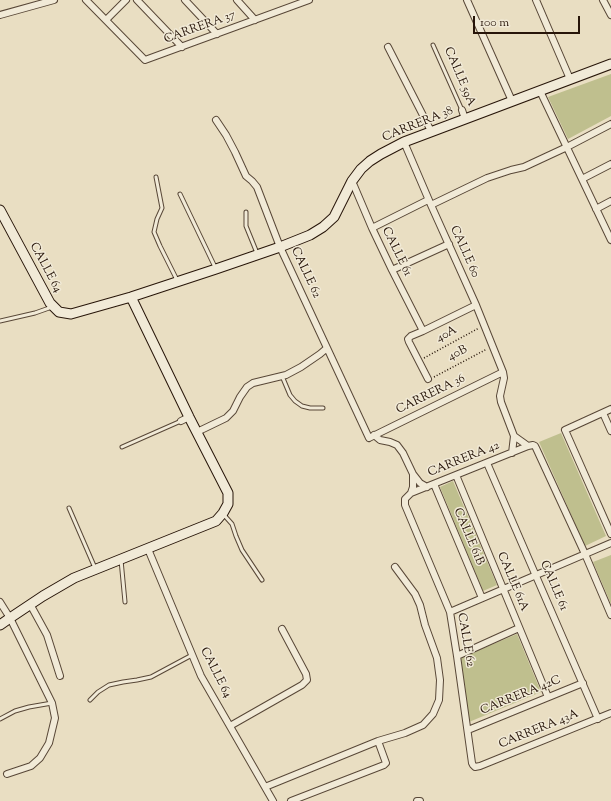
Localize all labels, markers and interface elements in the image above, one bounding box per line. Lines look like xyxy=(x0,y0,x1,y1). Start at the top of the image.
street label: CARRERA 37 xyxy=(162,8,238,48)
scale bar xyxy=(475,8,582,34)
text: 100 m xyxy=(480,14,509,32)
street label: CALLE 59A xyxy=(440,45,478,109)
street label: CARRERA 38 xyxy=(380,104,456,146)
street label: CALLE 60 xyxy=(446,224,482,280)
street label: CALLE 61 xyxy=(378,225,414,279)
street label: CALLE 64 xyxy=(26,240,64,296)
street label: CALLE 62 xyxy=(287,245,323,301)
street label: 40A xyxy=(434,324,460,346)
street label: 40B xyxy=(446,343,470,365)
street label: CARRERA 36 xyxy=(394,372,468,418)
street label: CARRERA 42 xyxy=(426,439,502,481)
street label: CALLE 61B xyxy=(450,506,486,568)
street label: CALLE 61A xyxy=(493,550,531,614)
street label: CALLE 61 xyxy=(536,559,570,613)
street label: CALLE 62 xyxy=(453,612,477,668)
street label: CALLE 64 xyxy=(196,645,234,701)
street label: CARRERA 42C xyxy=(479,673,563,719)
street label: CARRERA 43A xyxy=(497,707,581,753)

